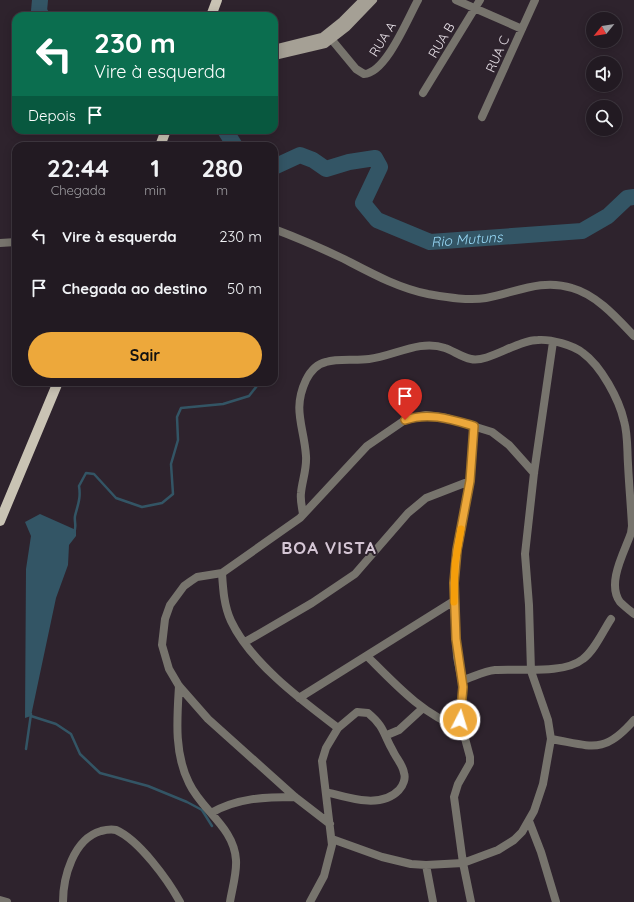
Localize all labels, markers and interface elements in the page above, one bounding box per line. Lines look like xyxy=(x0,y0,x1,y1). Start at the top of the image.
north arrow xyxy=(586,12,622,48)
map controls xyxy=(586,12,622,136)
street label: RUA A xyxy=(365,18,399,59)
street label: RUA B xyxy=(424,19,458,61)
text: 230 m xyxy=(94,25,176,60)
icon: left xyxy=(28,28,80,80)
street label: RUA C xyxy=(482,33,512,75)
button: sound xyxy=(586,56,622,92)
text: Vire à esquerda xyxy=(94,60,226,83)
button: search xyxy=(586,100,622,136)
icon: arrive xyxy=(84,104,106,126)
text: Depois xyxy=(28,106,76,125)
text: 22:44 xyxy=(47,153,109,183)
text: 1 xyxy=(151,153,160,183)
text: 280 xyxy=(201,153,243,183)
text: Chegada xyxy=(51,182,106,198)
text: min xyxy=(144,182,166,198)
text: m xyxy=(216,182,228,198)
icon: left xyxy=(28,225,50,247)
text: Vire à esquerda xyxy=(62,227,177,246)
text: 230 m xyxy=(219,227,262,246)
water label: Rio Mutuns xyxy=(430,228,504,251)
icon: arrive xyxy=(28,277,50,299)
text: Chegada ao destino xyxy=(62,279,207,298)
text: 50 m xyxy=(227,279,262,298)
button: Sair xyxy=(28,332,262,378)
pin xyxy=(388,379,422,420)
icon: arrive xyxy=(394,385,416,407)
district label: BOA VISTA xyxy=(281,537,377,558)
position arrow xyxy=(439,699,481,741)

